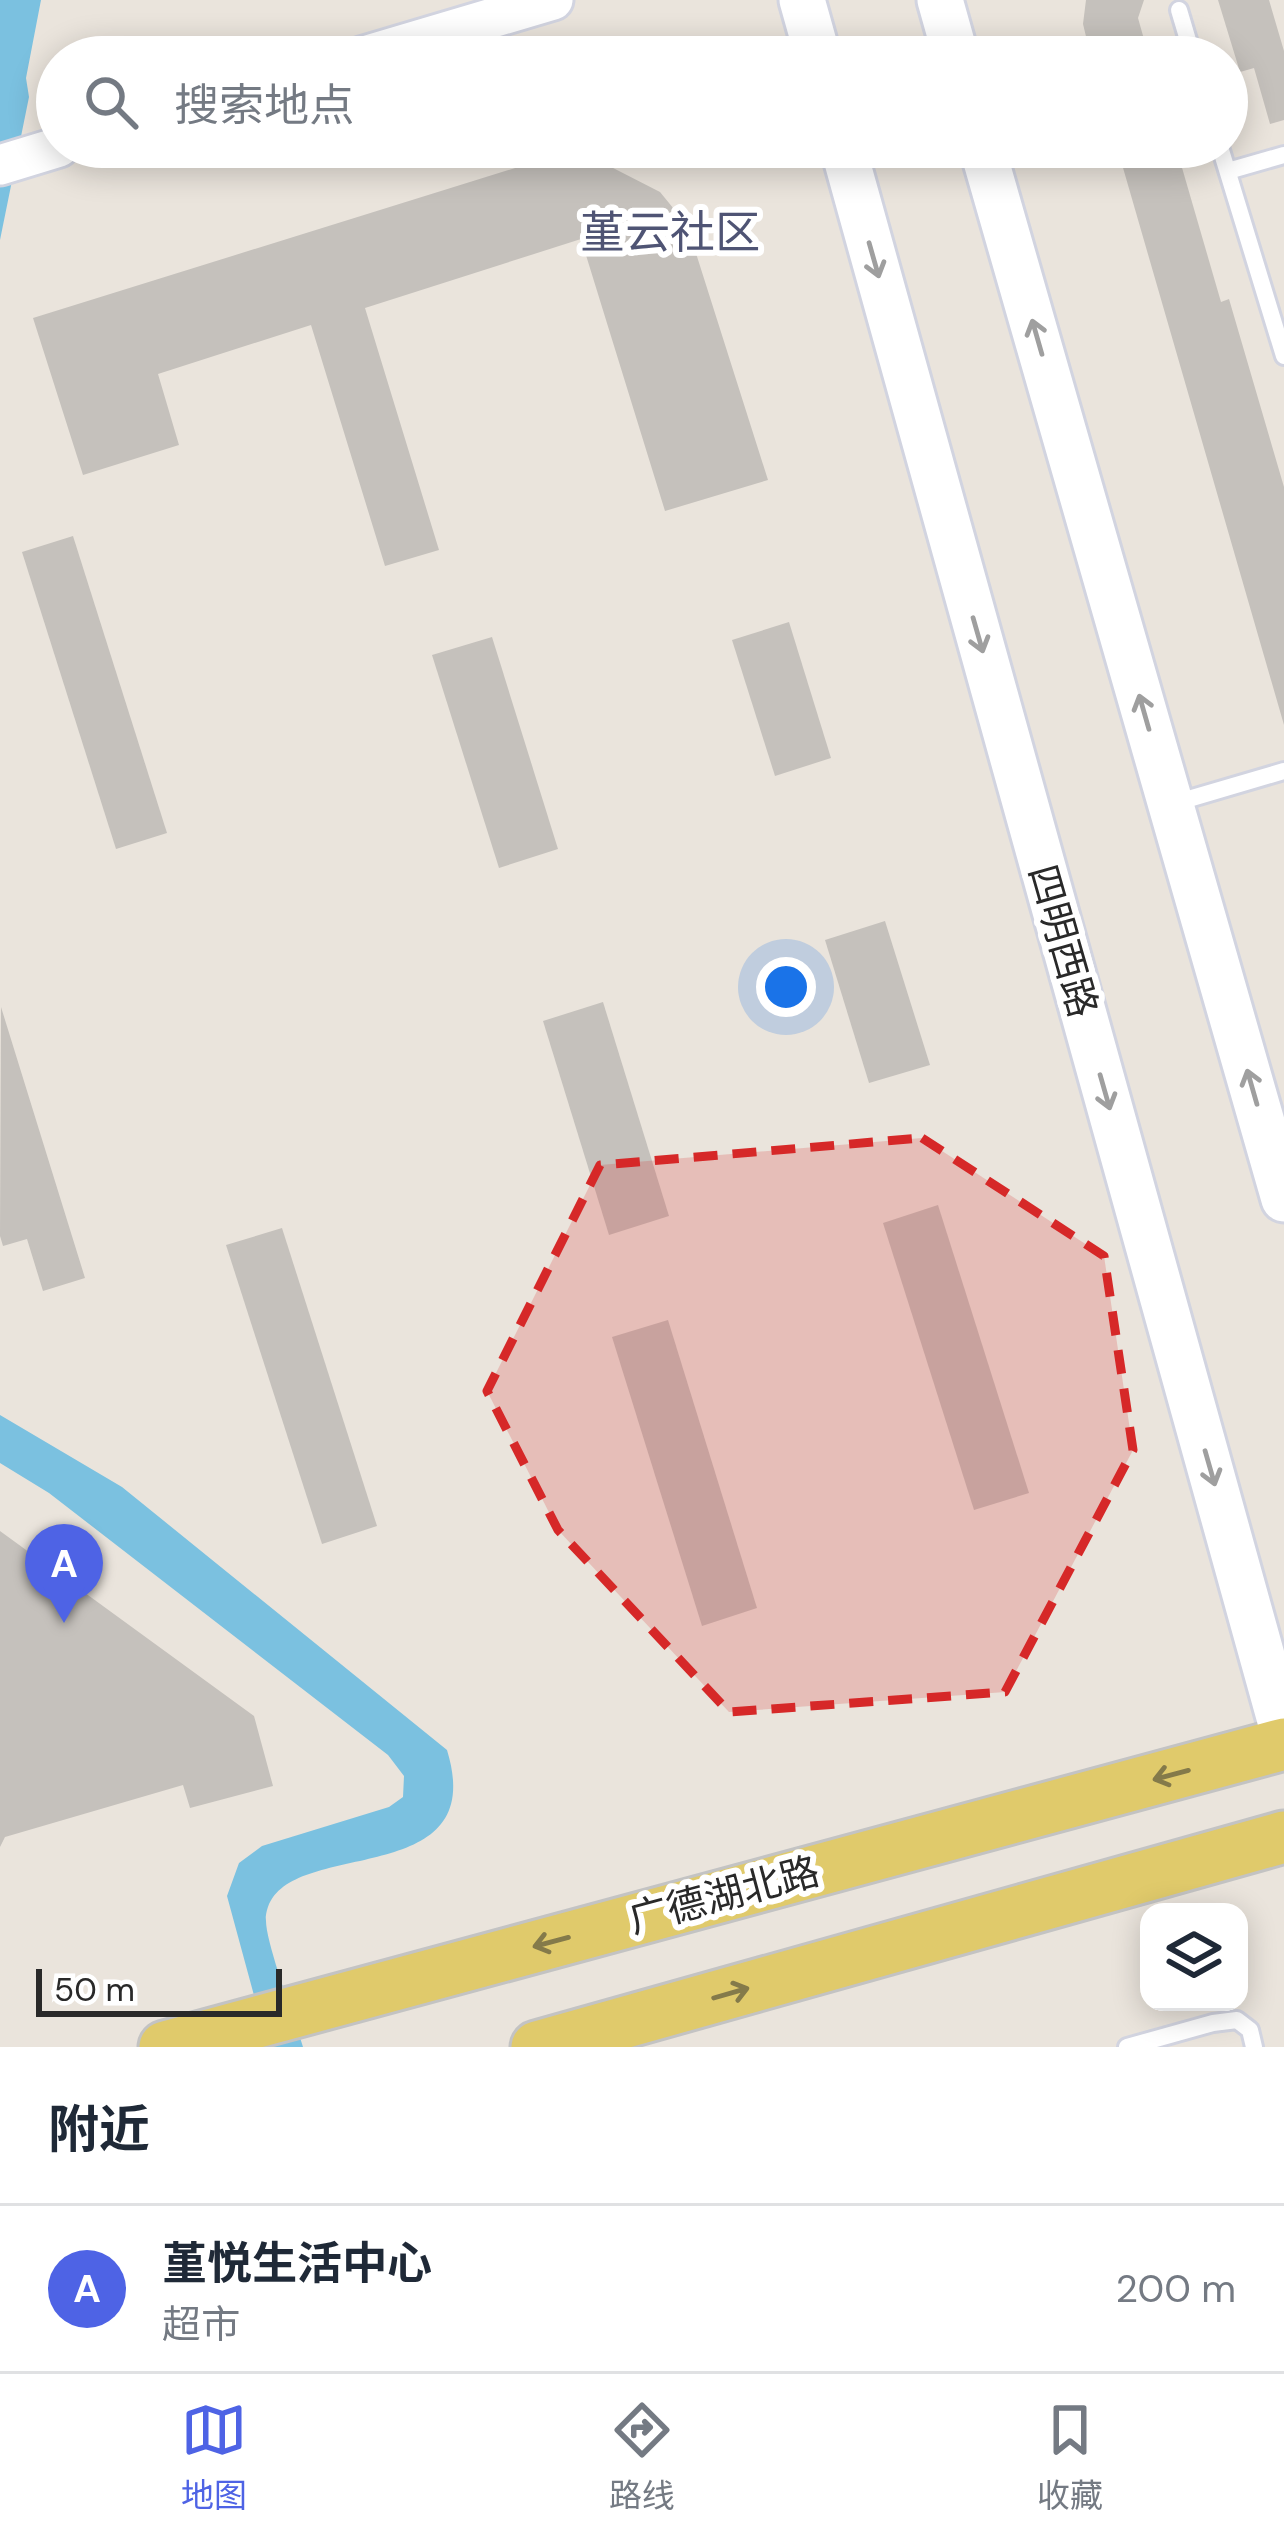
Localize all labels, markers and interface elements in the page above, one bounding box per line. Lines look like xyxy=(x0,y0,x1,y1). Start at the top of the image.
search box xyxy=(36,36,1248,168)
icon: search xyxy=(78,69,144,135)
text: 搜索地点 xyxy=(174,76,354,135)
district label: 堇云社区 xyxy=(580,203,760,262)
one-way arrow xyxy=(864,240,886,278)
one-way arrow xyxy=(1025,319,1047,357)
one-way arrow xyxy=(969,616,991,654)
one-way arrow xyxy=(1132,694,1154,732)
street label: 四明西路 xyxy=(1017,859,1109,1023)
your location xyxy=(756,957,816,1017)
one-way arrow xyxy=(1240,1069,1262,1107)
one-way arrow xyxy=(1096,1072,1118,1110)
one-way arrow xyxy=(1200,1448,1222,1486)
pin: A xyxy=(25,1524,103,1623)
one-way arrow xyxy=(1153,1765,1191,1787)
street label: 广德湖北路 xyxy=(623,1845,825,1945)
map controls xyxy=(1140,1903,1248,2011)
button: layers xyxy=(1140,1903,1248,2011)
one-way arrow xyxy=(533,1932,571,1954)
scale bar xyxy=(36,1963,282,2016)
text: 50 m xyxy=(54,1968,135,2011)
one-way arrow xyxy=(711,1980,749,2002)
text: 附近 xyxy=(48,2096,150,2163)
text: 堇悦生活中心 xyxy=(162,2234,432,2293)
text: A xyxy=(73,2263,101,2314)
text: 200 m xyxy=(1115,2263,1236,2314)
text: 超市 xyxy=(162,2299,240,2350)
tab: 地图 xyxy=(181,2397,247,2517)
tab: 路线 xyxy=(609,2397,675,2517)
tab: 收藏 xyxy=(1037,2397,1103,2517)

